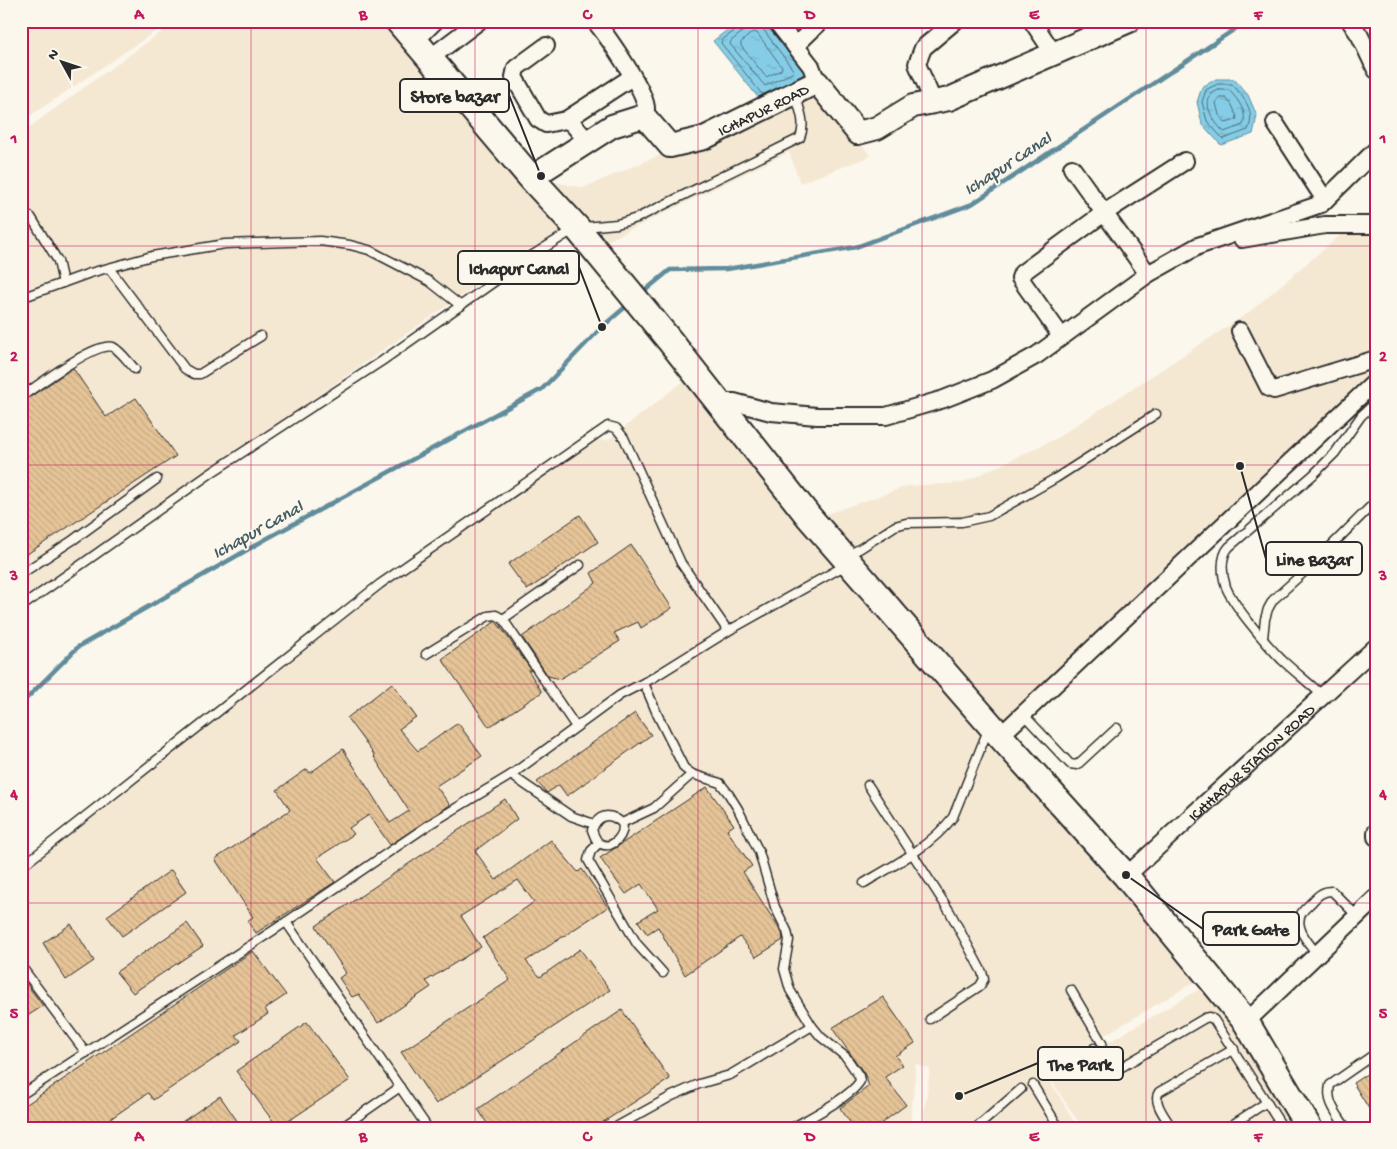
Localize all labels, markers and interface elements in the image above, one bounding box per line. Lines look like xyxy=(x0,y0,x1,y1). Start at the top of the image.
text: A xyxy=(133,7,145,26)
text: B xyxy=(358,7,368,26)
text: C xyxy=(582,7,593,26)
text: D xyxy=(803,7,816,26)
text: E xyxy=(1029,7,1040,26)
text: F xyxy=(1253,7,1264,26)
north arrow xyxy=(38,38,88,88)
text: N xyxy=(45,46,63,64)
callout: Store bazar xyxy=(400,79,509,112)
street label: ICHAPUR ROAD xyxy=(716,81,814,143)
text: Store bazar xyxy=(411,88,502,109)
water label: Ichapur Canal xyxy=(961,128,1057,201)
text: 1 xyxy=(10,131,17,150)
text: 1 xyxy=(1379,131,1386,150)
callout: Ichapur Canal xyxy=(458,251,579,284)
text: Ichapur Canal xyxy=(469,260,569,281)
text: 2 xyxy=(10,349,18,368)
text: 2 xyxy=(1379,349,1387,368)
water label: Ichapur Canal xyxy=(209,497,308,565)
callout: Line Bazar xyxy=(1266,542,1362,575)
text: Line Bazar xyxy=(1276,551,1355,572)
text: 3 xyxy=(9,568,18,587)
text: 3 xyxy=(1378,568,1387,587)
street label: ICHHAPUR STATION ROAD xyxy=(1186,701,1321,827)
text: 4 xyxy=(9,787,18,806)
text: 4 xyxy=(1378,787,1387,806)
callout: Park Gate xyxy=(1203,912,1299,945)
text: Park Gate xyxy=(1212,921,1290,942)
text: 5 xyxy=(10,1006,19,1025)
text: 5 xyxy=(1379,1006,1388,1025)
callout: The Park xyxy=(1038,1047,1123,1080)
text: The Park xyxy=(1046,1056,1114,1077)
text: A xyxy=(133,1129,145,1148)
text: B xyxy=(358,1129,368,1148)
text: C xyxy=(582,1129,593,1148)
text: D xyxy=(803,1129,816,1148)
text: E xyxy=(1029,1129,1040,1148)
text: F xyxy=(1253,1129,1264,1148)

